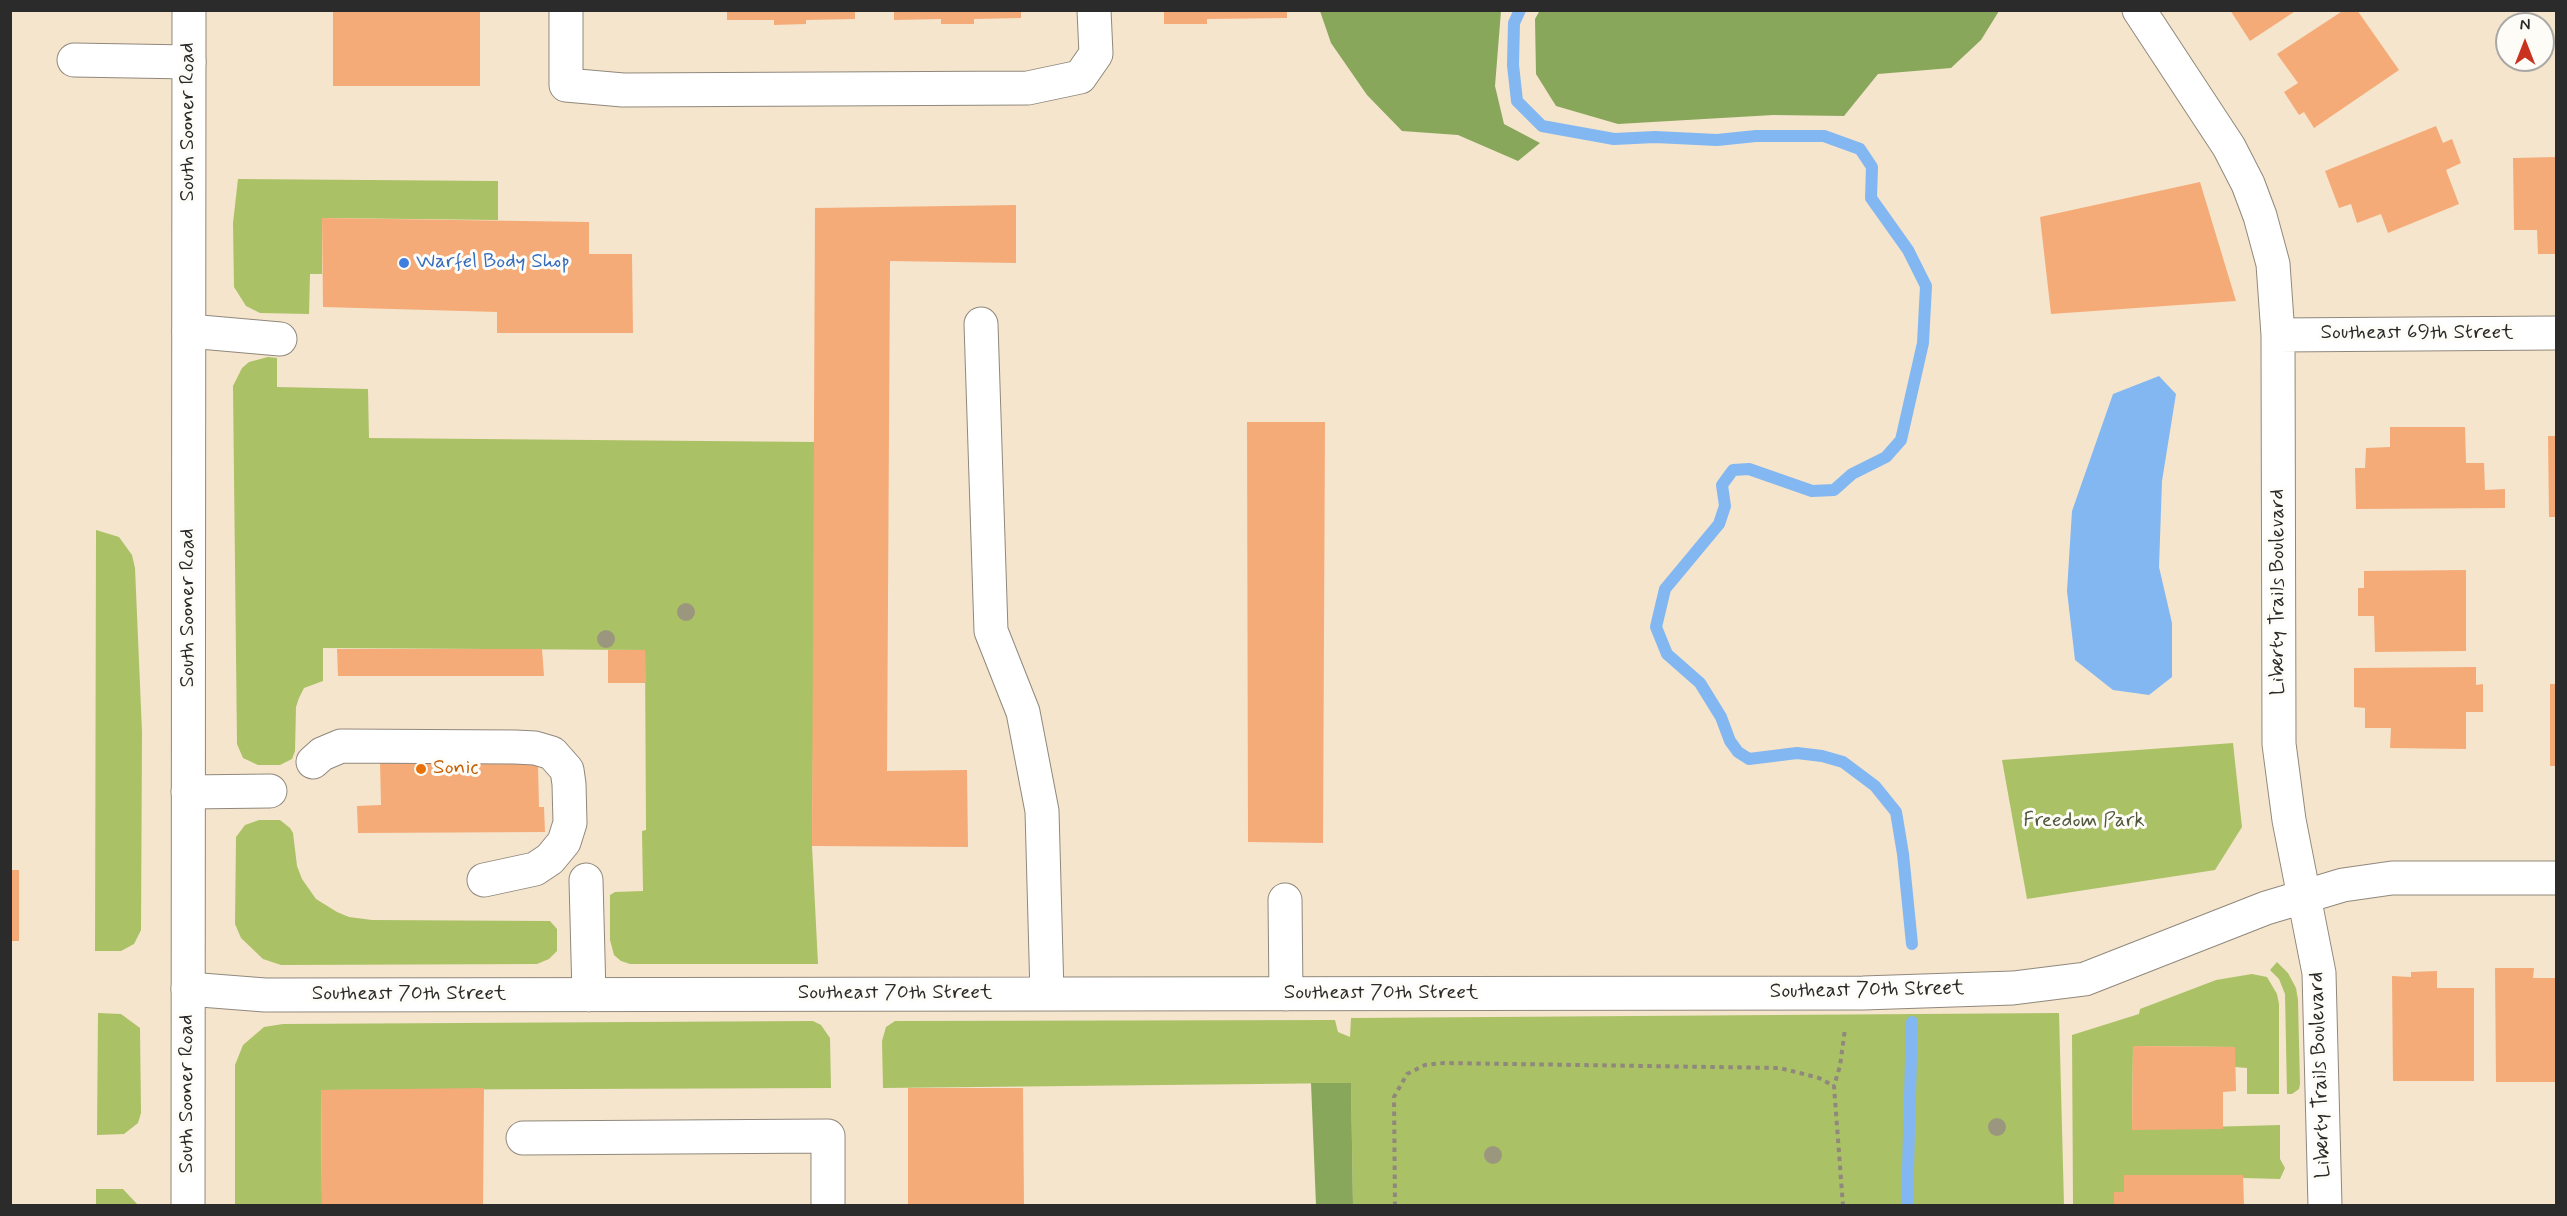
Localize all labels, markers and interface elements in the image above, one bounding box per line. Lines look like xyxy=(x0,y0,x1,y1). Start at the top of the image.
north arrow xyxy=(2495,12,2555,72)
text: N xyxy=(2520,15,2530,36)
street label: South Sooner Road xyxy=(176,42,202,202)
place label: Warfel Body Shop xyxy=(416,250,570,276)
marker: Warfel Body Shop xyxy=(397,256,411,270)
street label: Southeast 69th Street xyxy=(2320,321,2514,347)
street label: Liberty Trails Boulevard xyxy=(2266,489,2292,695)
street label: South Sooner Road xyxy=(176,528,202,688)
place label: Sonic xyxy=(433,756,479,782)
marker: Sonic xyxy=(414,762,428,776)
park label: Freedom Park xyxy=(2023,809,2145,835)
street label: Liberty Trails Boulevard xyxy=(2305,971,2337,1179)
street label: Southeast 70th Street xyxy=(1769,977,1965,1005)
street label: Southeast 70th Street xyxy=(798,981,992,1007)
street label: Southeast 70th Street xyxy=(1284,981,1478,1007)
street label: Southeast 70th Street xyxy=(312,982,506,1008)
street label: South Sooner Road xyxy=(175,1014,201,1174)

